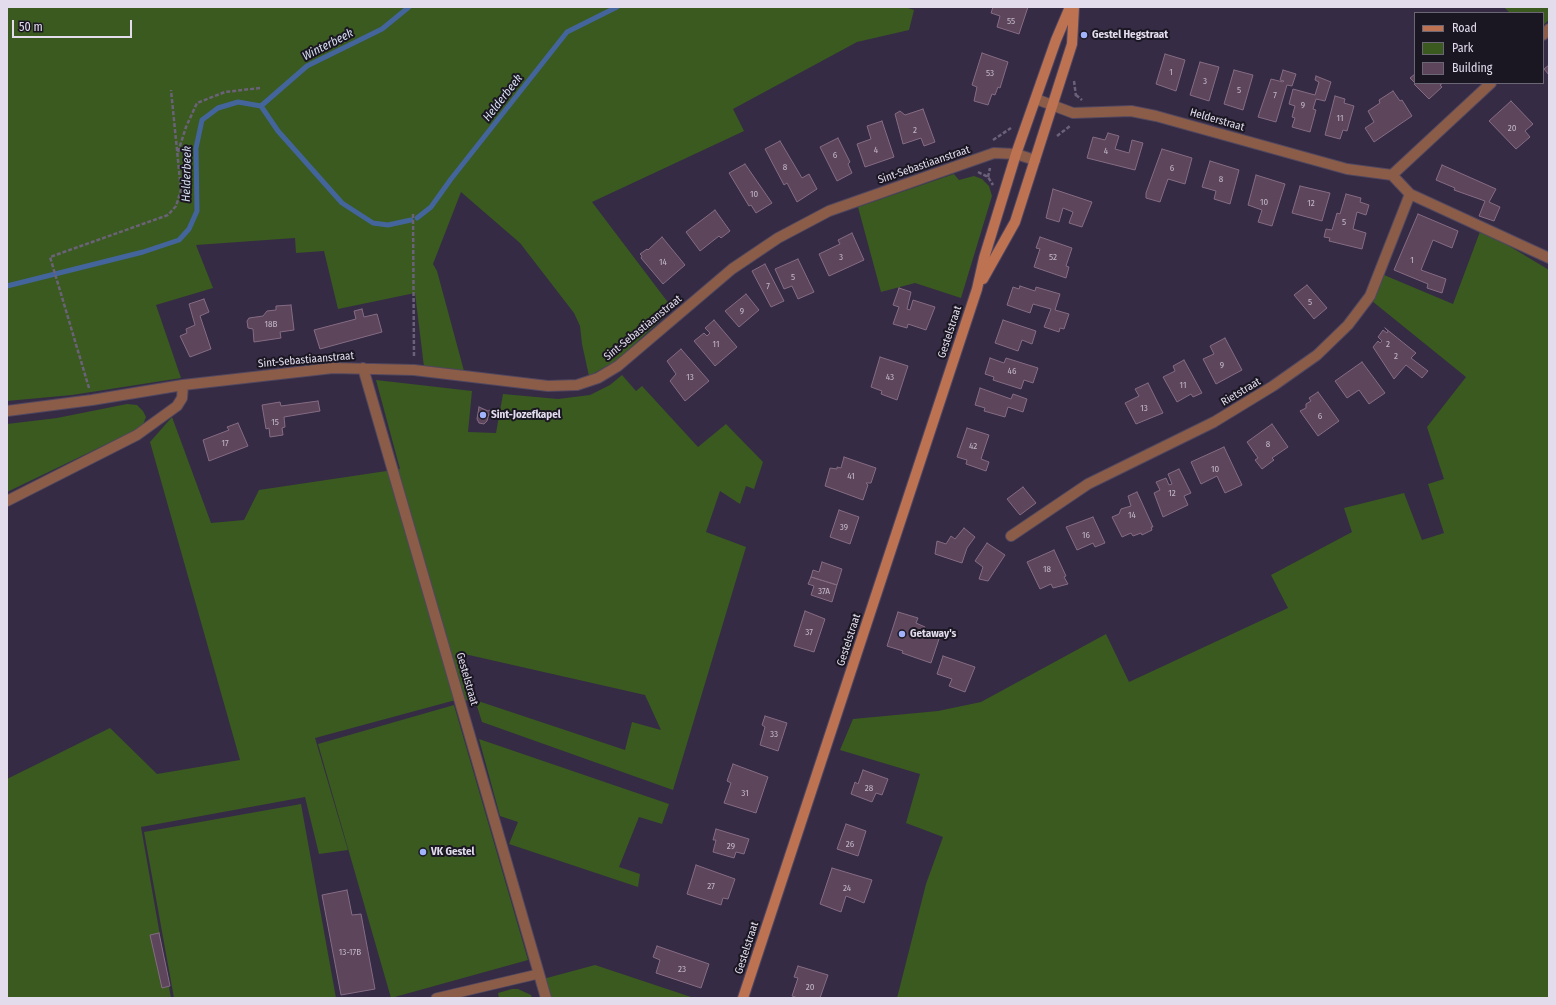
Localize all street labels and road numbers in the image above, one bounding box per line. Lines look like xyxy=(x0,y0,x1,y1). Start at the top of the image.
street label: Helderstraat xyxy=(1188,106,1246,134)
street label: Sint-Sebastiaanstraat xyxy=(876,143,972,187)
street label: Sint-Sebastiaanstraat xyxy=(601,293,685,363)
street label: Gestelstraat xyxy=(935,304,965,360)
street label: Sint-Sebastiaanstraat xyxy=(257,349,355,371)
street label: Rietstraat xyxy=(1219,375,1263,409)
street label: Gestelstraat xyxy=(834,612,864,668)
street label: Gestelstraat xyxy=(453,651,481,707)
street label: Gestelstraat xyxy=(732,920,762,976)

